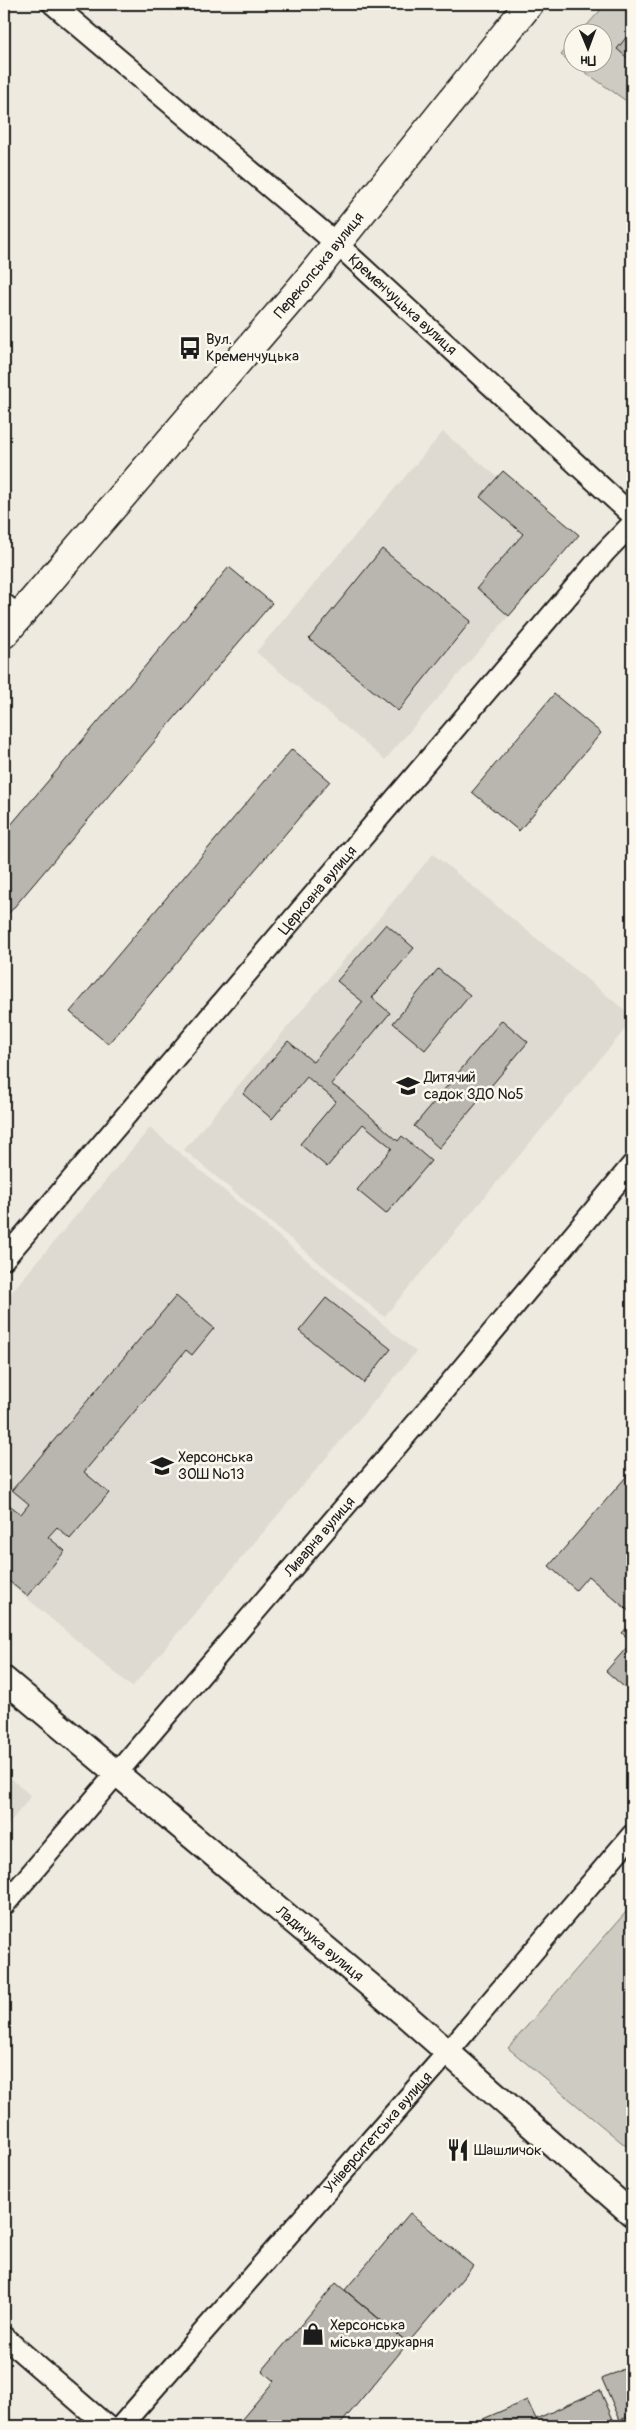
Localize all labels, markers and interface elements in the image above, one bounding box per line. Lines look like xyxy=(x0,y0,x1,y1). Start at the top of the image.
north arrow xyxy=(564,22,614,72)
text: Пн xyxy=(580,52,596,69)
street label: Перекопська вулиця xyxy=(270,208,368,322)
street label: Кременчуцька вулиця xyxy=(344,250,461,359)
place label: Вул. Кременчуцька xyxy=(206,330,299,366)
bus stop icon: Вул. Кременчуцька xyxy=(177,335,203,361)
street label: Церковна вулиця xyxy=(274,842,361,939)
place label: Дитячий садок ЗДО №5 xyxy=(423,1068,524,1104)
school or university icon: Дитячий садок ЗДО №5 xyxy=(395,1073,421,1099)
place label: Херсонська ЗОШ №13 xyxy=(178,1448,253,1484)
school or university icon: Херсонська ЗОШ №13 xyxy=(149,1453,175,1479)
street label: Ливарна вулиця xyxy=(279,1492,359,1581)
street label: Ладичука вулиця xyxy=(271,1901,368,1986)
street label: Університетська вулиця xyxy=(319,2068,436,2197)
restaurant icon: Шашличок xyxy=(445,2137,471,2163)
place label: Шашличок xyxy=(474,2141,542,2160)
place label: Херсонська міська друкарня xyxy=(330,2316,434,2352)
shop icon: Херсонська міська друкарня xyxy=(300,2321,326,2347)

